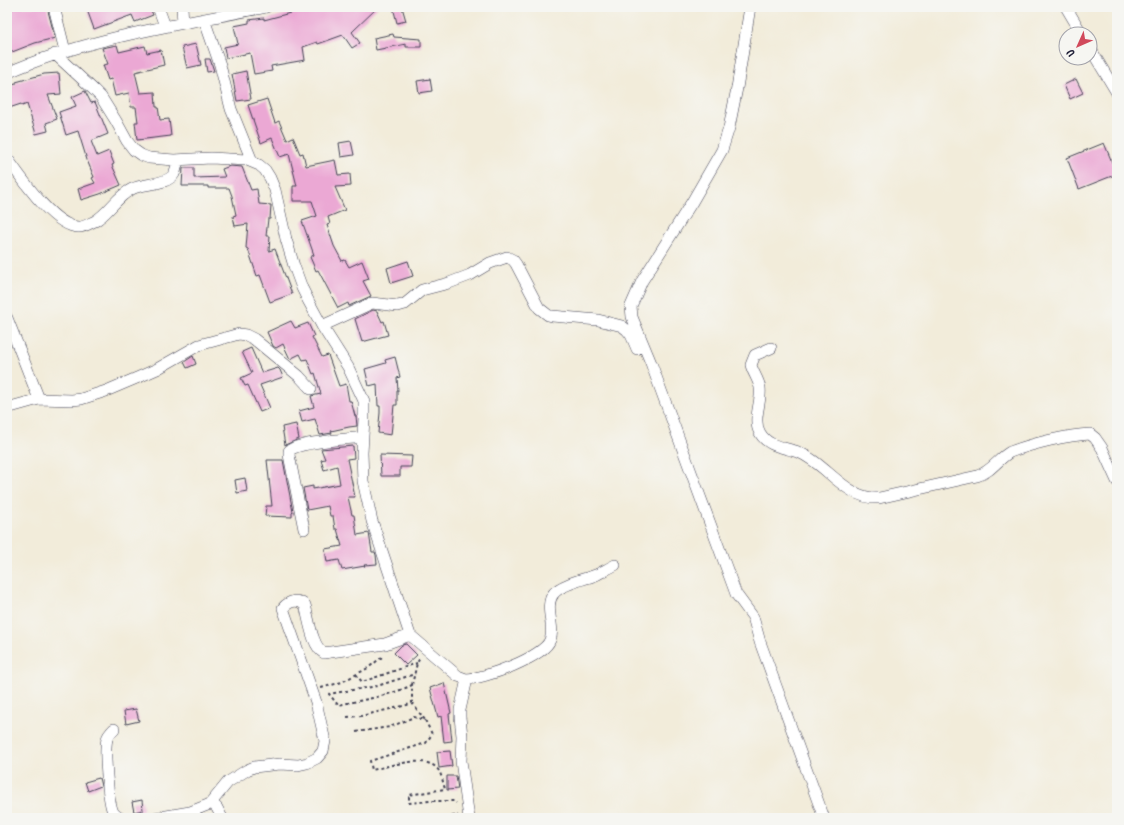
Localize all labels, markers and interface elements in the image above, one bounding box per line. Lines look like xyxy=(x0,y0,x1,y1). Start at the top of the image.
north arrow xyxy=(1058,26,1098,66)
text: U xyxy=(1063,43,1080,61)

